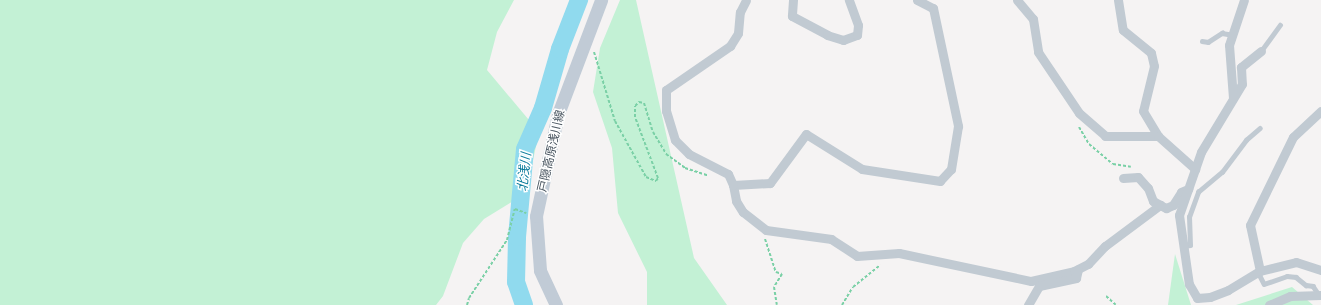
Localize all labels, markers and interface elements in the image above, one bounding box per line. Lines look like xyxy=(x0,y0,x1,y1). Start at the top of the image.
street label: 戸隠高原浅川線 xyxy=(535,108,567,194)
water label: 北浅川 xyxy=(514,152,534,192)

